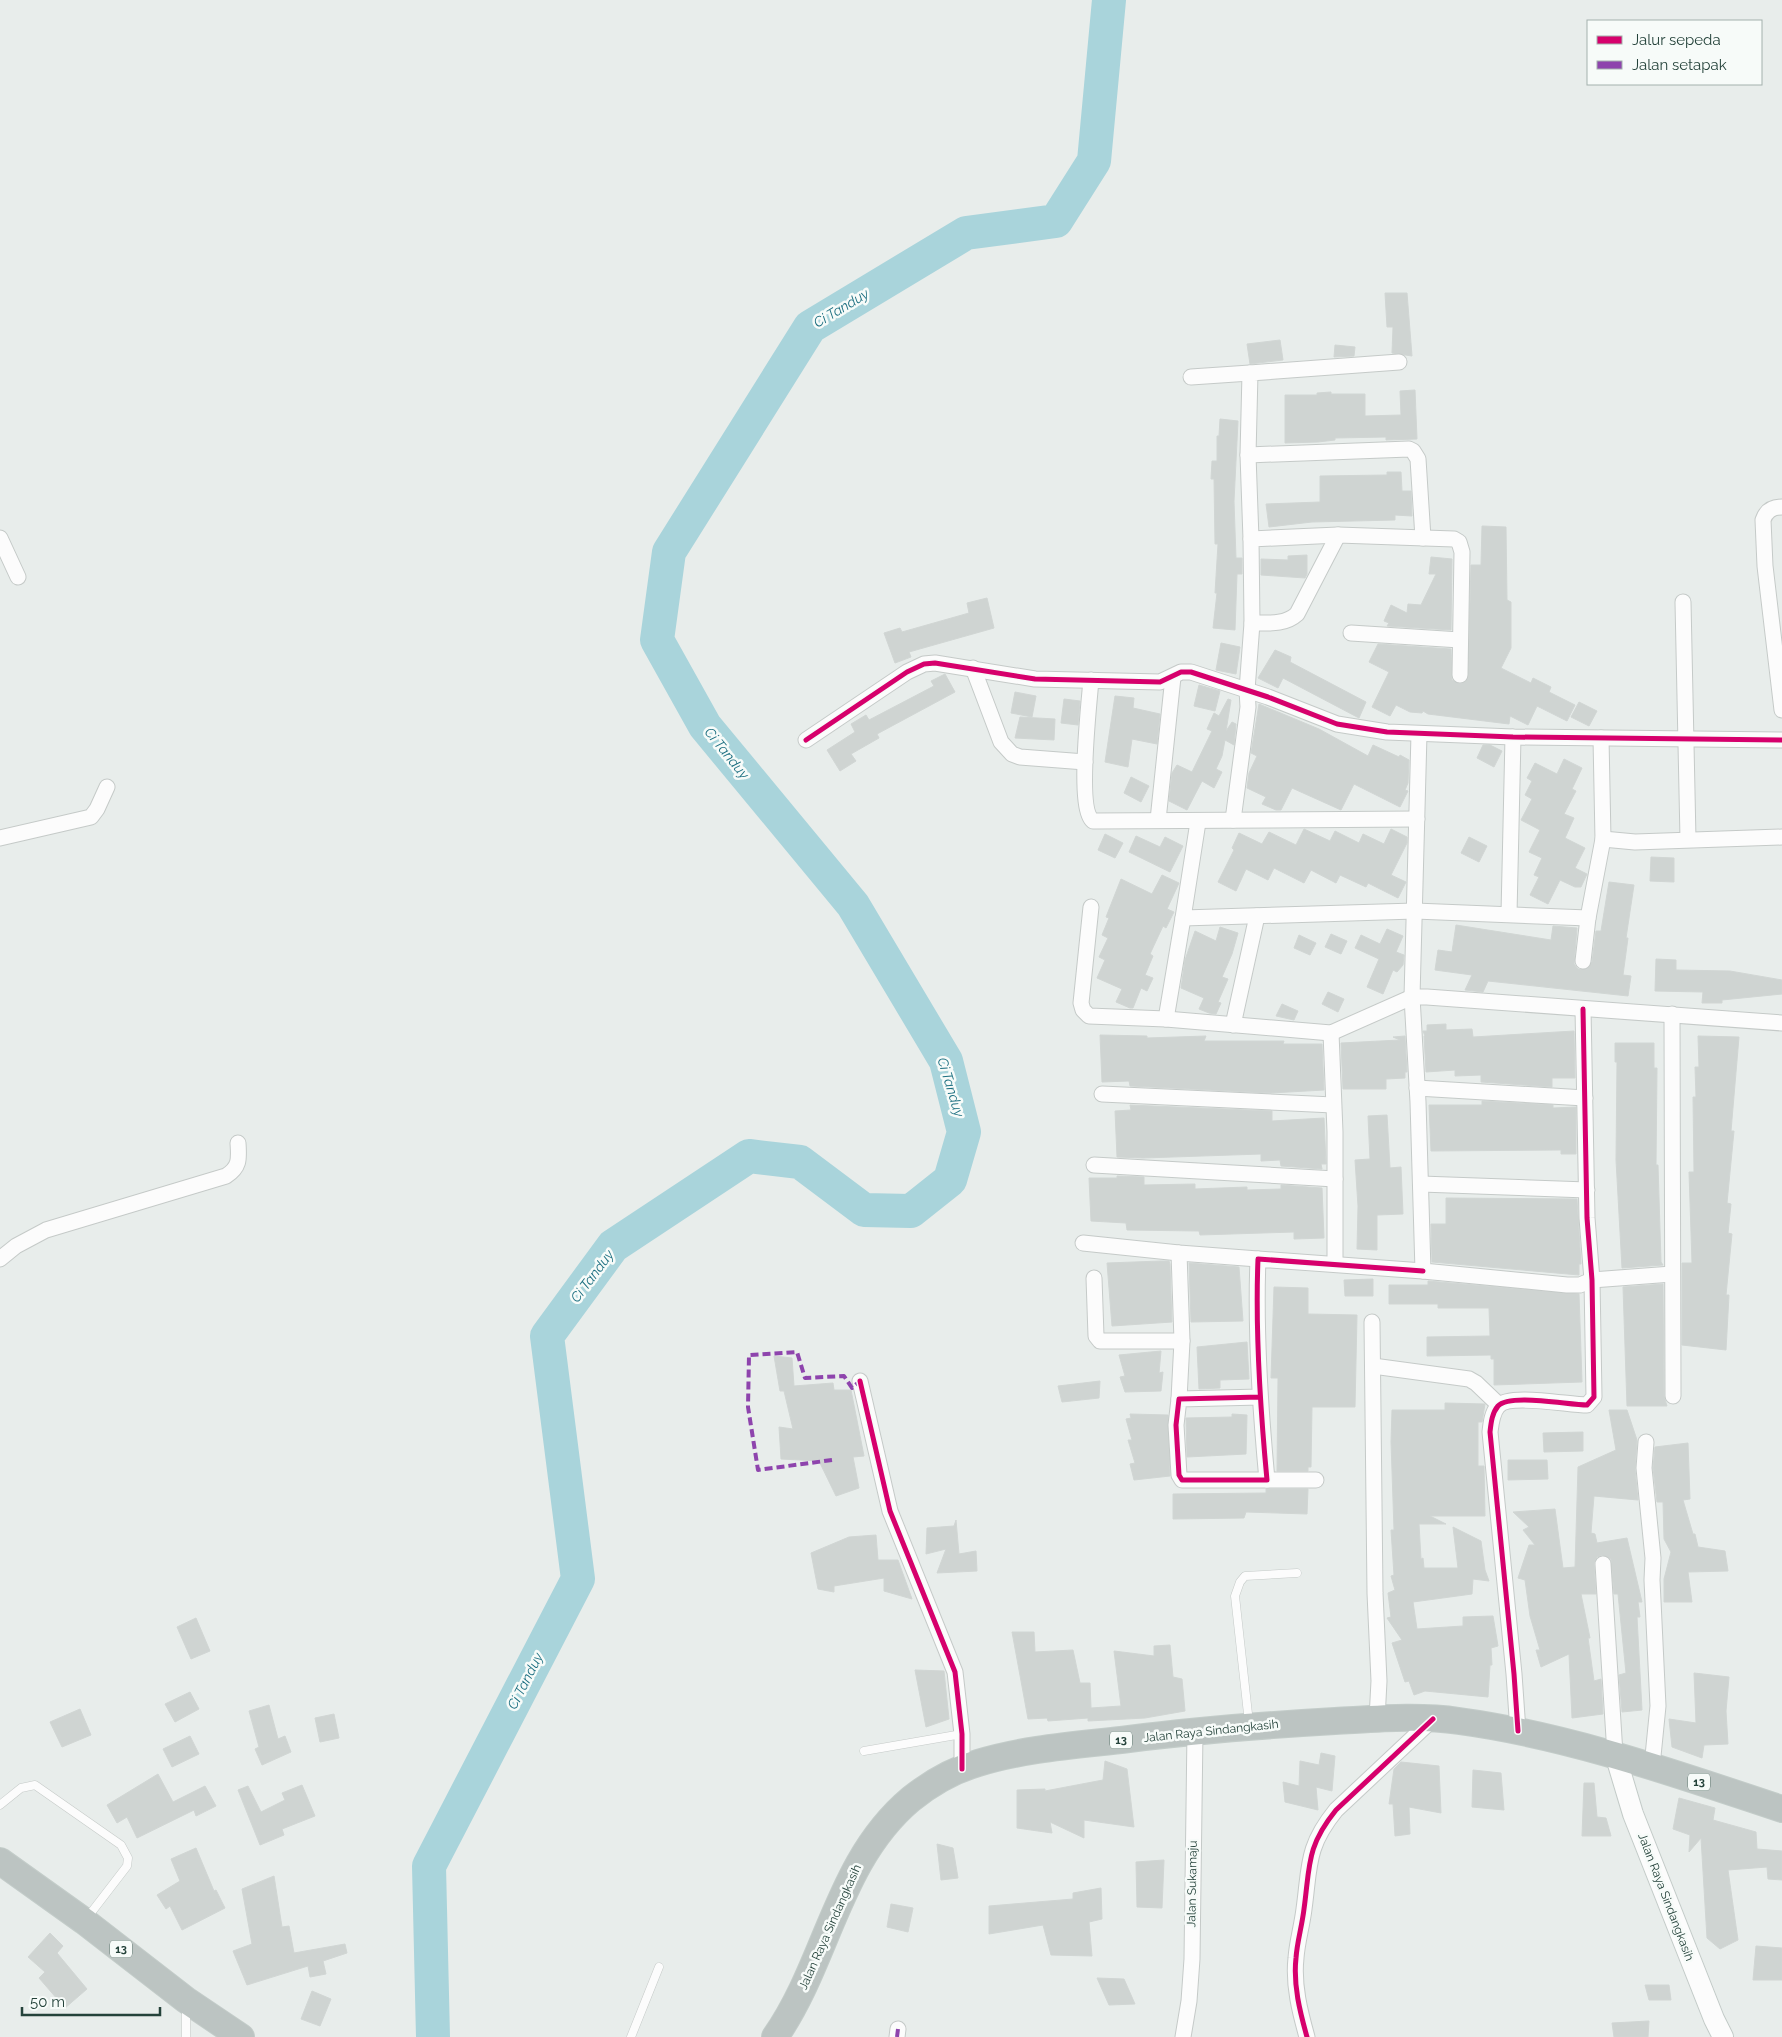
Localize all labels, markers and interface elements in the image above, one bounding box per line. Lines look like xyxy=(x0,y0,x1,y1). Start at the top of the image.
legend xyxy=(1587,20,1762,85)
text: Jalur sepeda xyxy=(1632,31,1721,49)
text: Jalan setapak xyxy=(1632,56,1727,74)
water label: Ci Tanduy xyxy=(811,285,872,331)
water label: Ci Tanduy xyxy=(701,724,753,783)
water label: Ci Tanduy xyxy=(934,1055,968,1120)
water label: Ci Tanduy xyxy=(567,1246,618,1305)
water label: Ci Tanduy xyxy=(504,1649,547,1712)
street label: Jalan Raya Sindangkasih xyxy=(1143,1717,1279,1745)
road number: 13 xyxy=(1110,1732,1132,1748)
road number: 13 xyxy=(1688,1774,1710,1790)
street label: Jalan Raya Sindangkasih xyxy=(1635,1831,1697,1963)
street label: Jalan Sukamaju xyxy=(1184,1841,1200,1927)
street label: Jalan Raya Sindangkasih xyxy=(796,1862,864,1992)
road number: 13 xyxy=(110,1940,132,1958)
scale bar xyxy=(22,1984,160,2016)
text: 50 m xyxy=(30,1993,65,2011)

